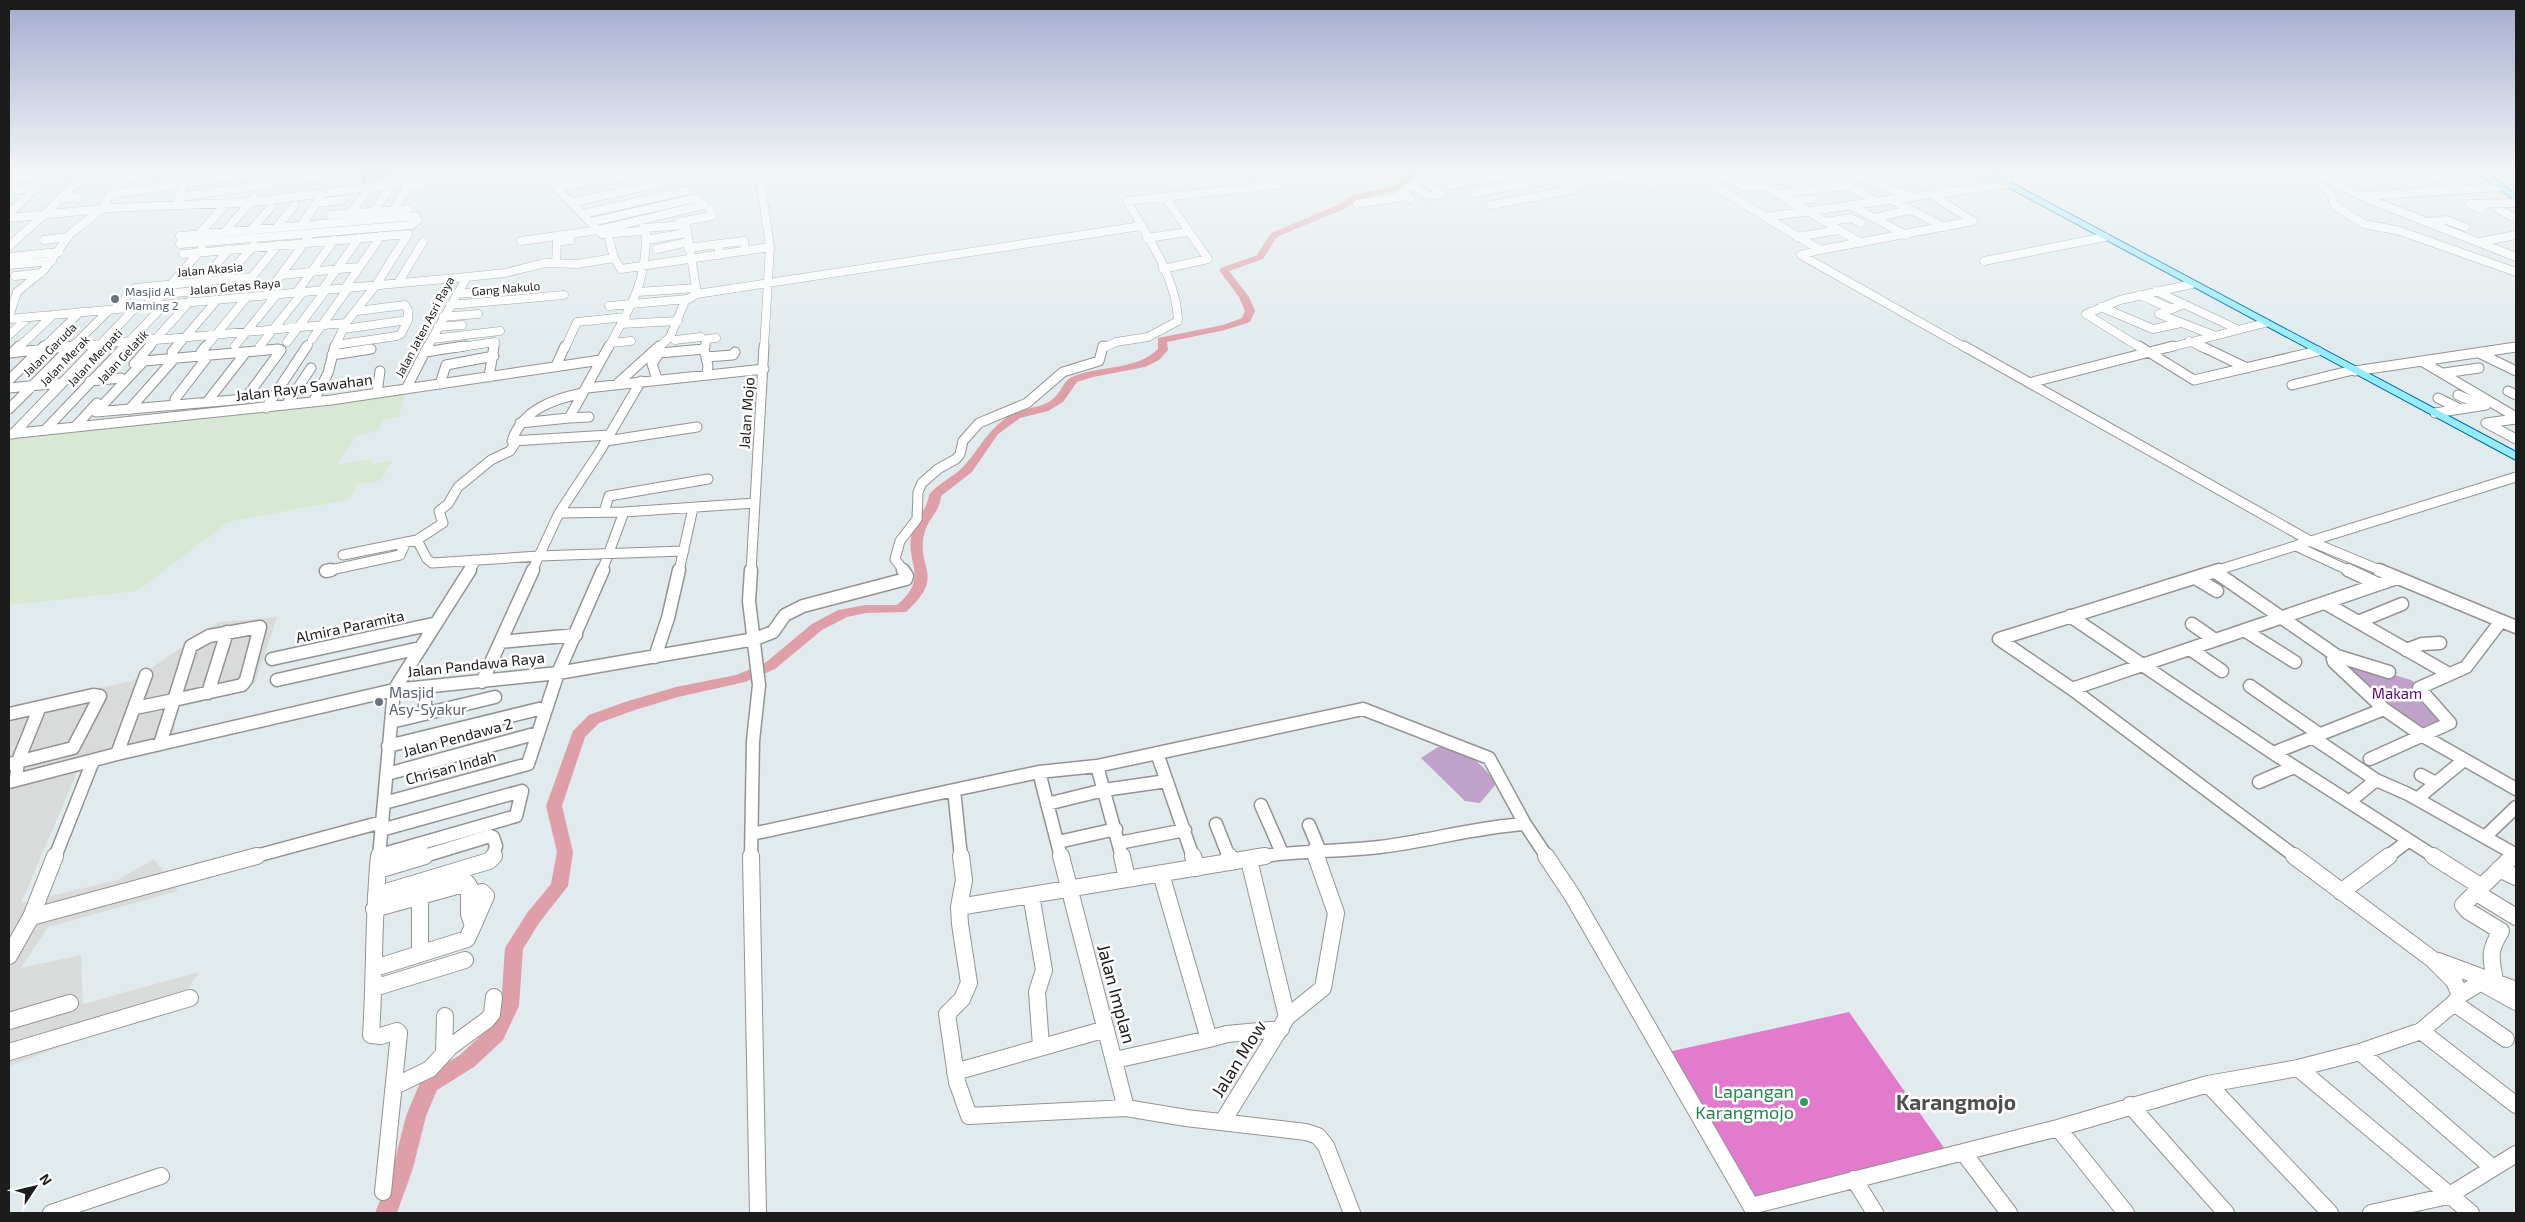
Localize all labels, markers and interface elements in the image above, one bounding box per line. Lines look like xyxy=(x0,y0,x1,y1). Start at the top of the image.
street label: Jalan Akasia xyxy=(176,259,243,279)
street label: Jalan Jaten Asri Raya xyxy=(392,274,457,379)
street label: Jalan Getas Raya xyxy=(189,275,281,297)
street label: Gang Nakulo xyxy=(471,278,541,298)
place label: Masjid Al Maming 2 xyxy=(125,284,179,312)
marker: Masjid Al Maming 2 xyxy=(109,293,121,305)
street label: Jalan Garuda xyxy=(20,320,79,379)
street label: Jalan Merpati xyxy=(64,326,124,389)
street label: Jalan Gelatik xyxy=(94,327,151,386)
street label: Jalan Merak xyxy=(37,332,92,389)
street label: Jalan Raya Sawahan xyxy=(234,370,373,404)
street label: Jalan Mojo xyxy=(735,376,758,450)
street label: Almira Paramita xyxy=(294,606,406,646)
street label: Jalan Pandawa Raya xyxy=(406,648,546,680)
place label: Masjid Asy-Syakur xyxy=(389,683,467,718)
park label: Makam xyxy=(2372,684,2422,702)
marker: Masjid Asy-Syakur xyxy=(373,696,385,708)
street label: Jalan Pendawa 2 xyxy=(401,714,515,760)
street label: Chrisan Indah xyxy=(403,746,498,788)
street label: Jalan Implan xyxy=(1093,941,1141,1046)
street label: Jalan Mow xyxy=(1206,1016,1270,1101)
place label: Lapangan Karangmojo xyxy=(1695,1080,1794,1123)
district label: Karangmojo xyxy=(1896,1089,2016,1114)
marker: Lapangan Karangmojo xyxy=(1798,1096,1810,1108)
north arrow xyxy=(10,1162,60,1212)
text: N xyxy=(36,1170,56,1188)

